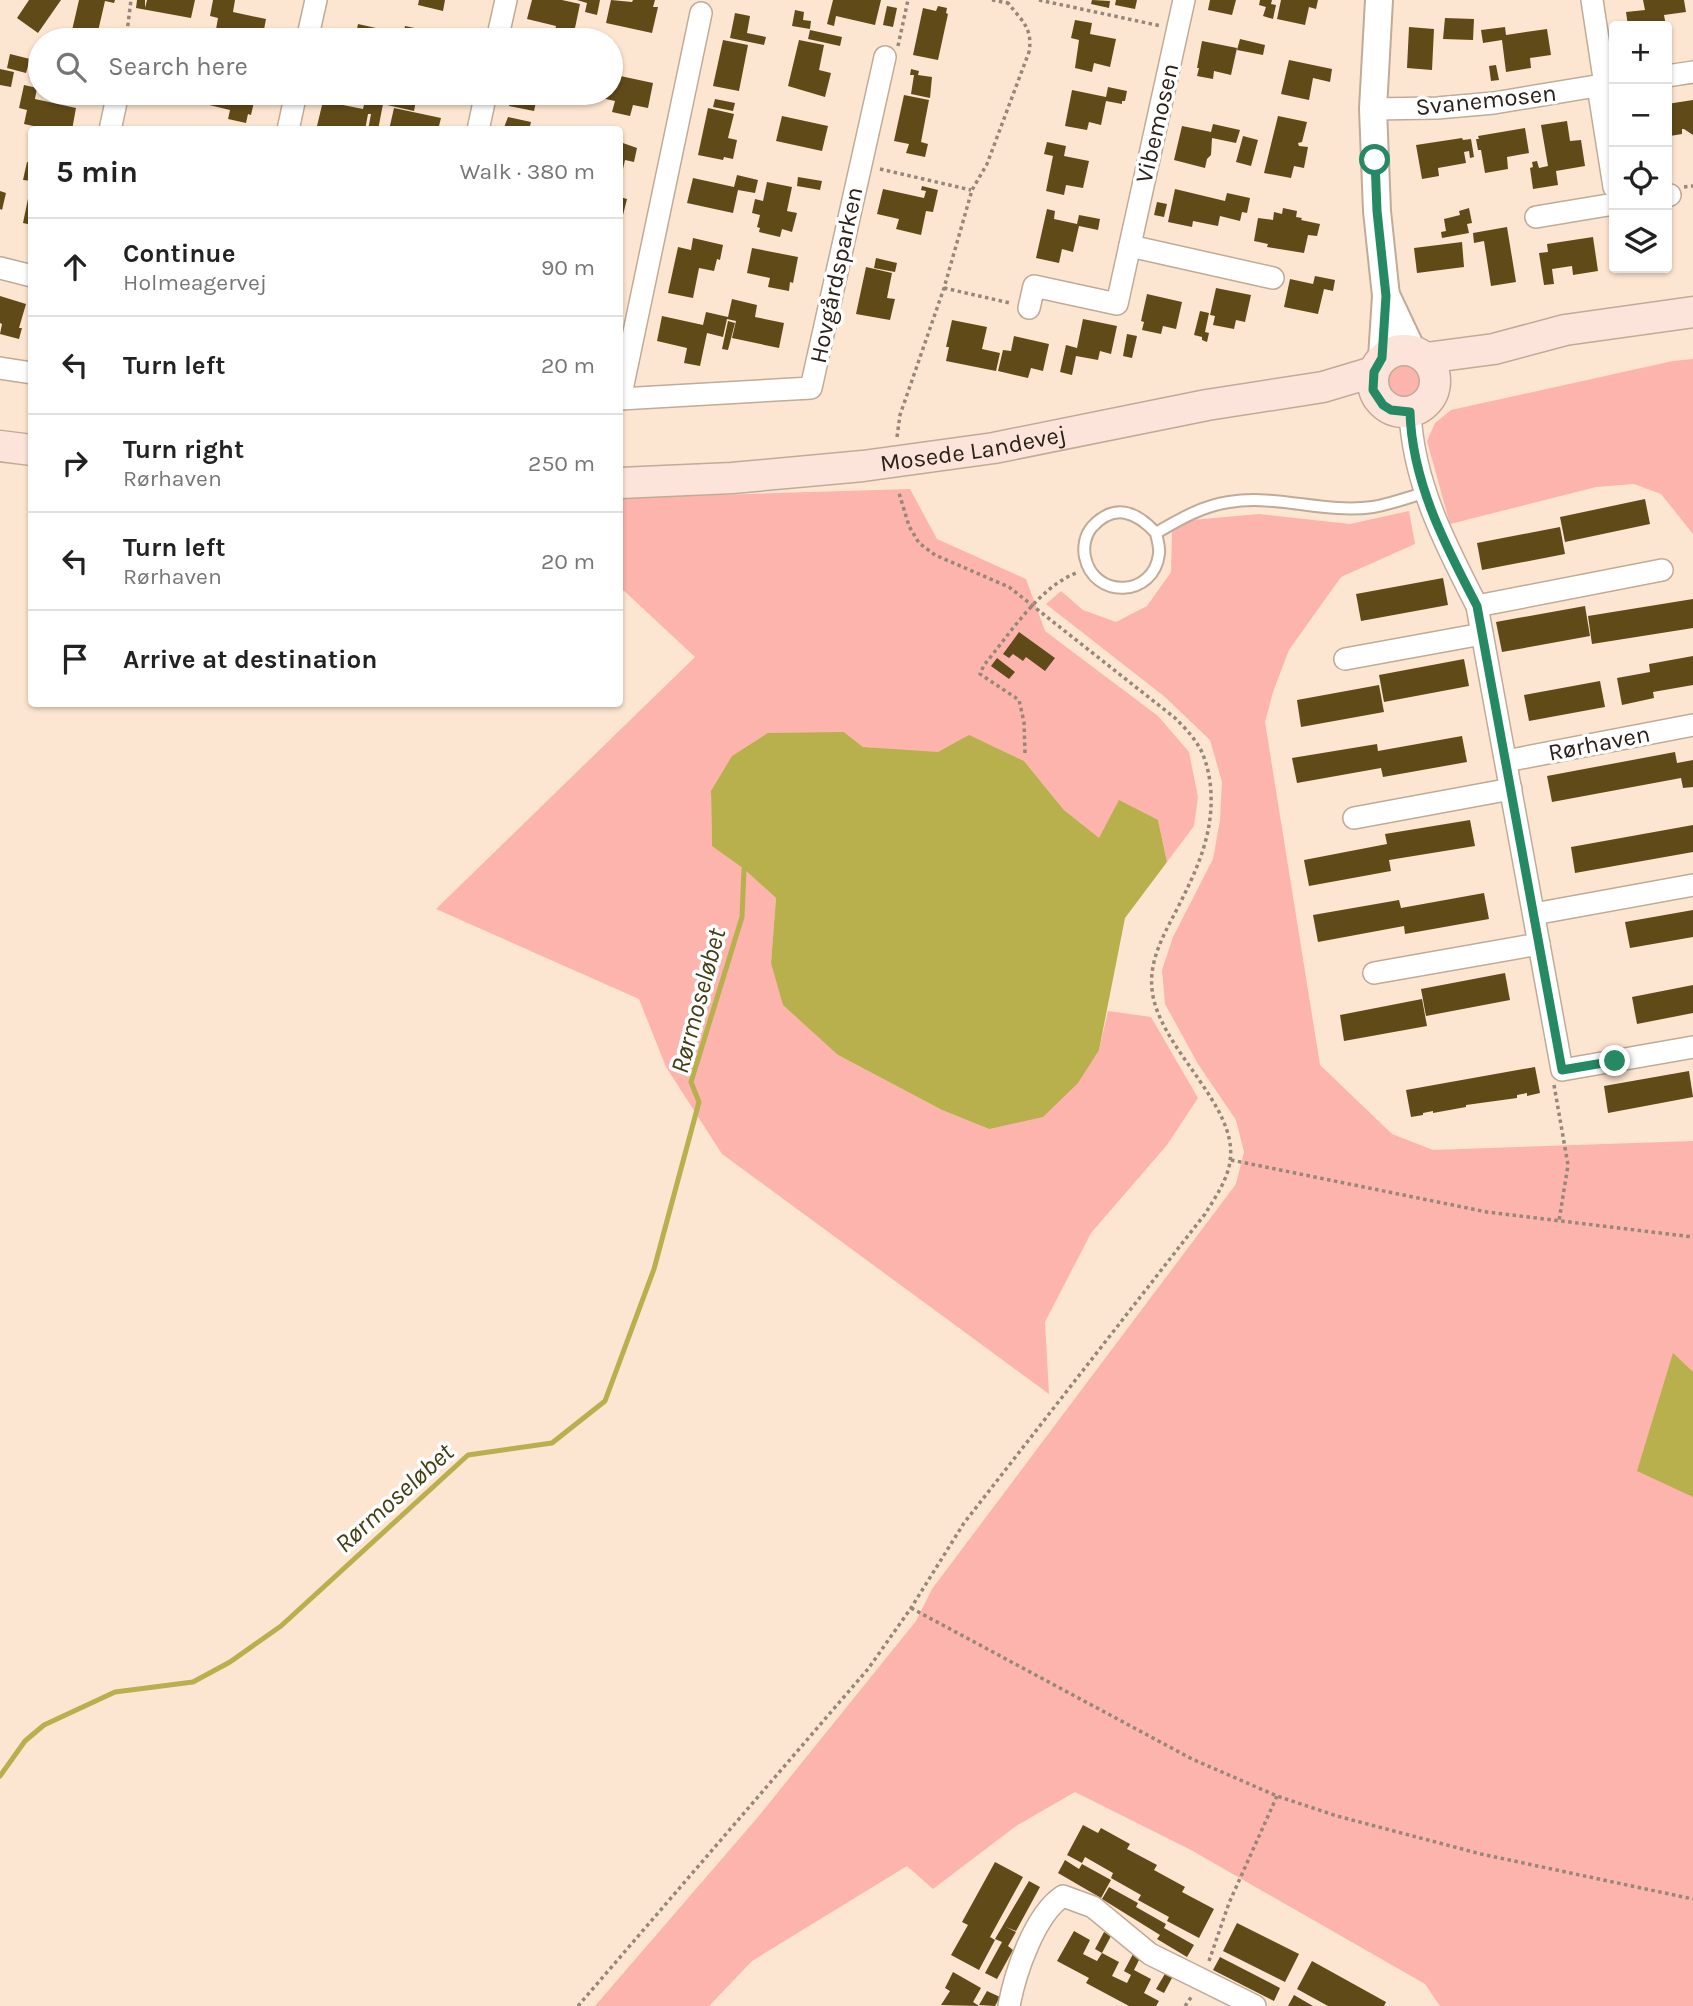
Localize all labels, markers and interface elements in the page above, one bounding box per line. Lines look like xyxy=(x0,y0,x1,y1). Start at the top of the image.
map controls xyxy=(1609,21,1672,273)
button: + xyxy=(1609,21,1672,84)
search box xyxy=(28,28,623,105)
icon: search xyxy=(52,48,90,86)
text: Search here xyxy=(108,51,248,82)
street label: Vibemosen xyxy=(1130,60,1184,186)
street label: Svanemosen xyxy=(1414,79,1558,121)
button: − xyxy=(1609,84,1672,147)
route start xyxy=(1359,144,1390,175)
button: locate xyxy=(1609,147,1672,210)
text: 5 min xyxy=(56,154,138,190)
text: Walk · 380 m xyxy=(460,158,595,185)
street label: Hovgårdsparken xyxy=(804,184,868,366)
button: layers xyxy=(1609,210,1672,273)
text: Continue xyxy=(123,238,235,269)
icon: ahead xyxy=(56,248,94,286)
text: 90 m xyxy=(541,254,595,281)
text: Holmeagervej xyxy=(123,269,267,296)
icon: left xyxy=(56,346,94,384)
text: Turn left xyxy=(123,350,225,381)
text: 20 m xyxy=(541,352,595,379)
street label: Mosede Landevej xyxy=(878,420,1068,478)
text: Turn right xyxy=(123,434,244,465)
icon: right xyxy=(56,444,94,482)
text: 250 m xyxy=(528,450,595,477)
text: Rørhaven xyxy=(123,465,222,492)
text: Turn left xyxy=(123,532,225,563)
icon: left xyxy=(56,542,94,580)
text: 20 m xyxy=(541,548,595,575)
text: Rørhaven xyxy=(123,563,222,590)
icon: arrive xyxy=(56,640,94,678)
text: Arrive at destination xyxy=(123,644,377,675)
street label: Rørhaven xyxy=(1546,719,1652,767)
water label: Rørmoseløbet xyxy=(664,924,733,1077)
route end xyxy=(1599,1045,1630,1076)
water label: Rørmoseløbet xyxy=(328,1436,461,1559)

